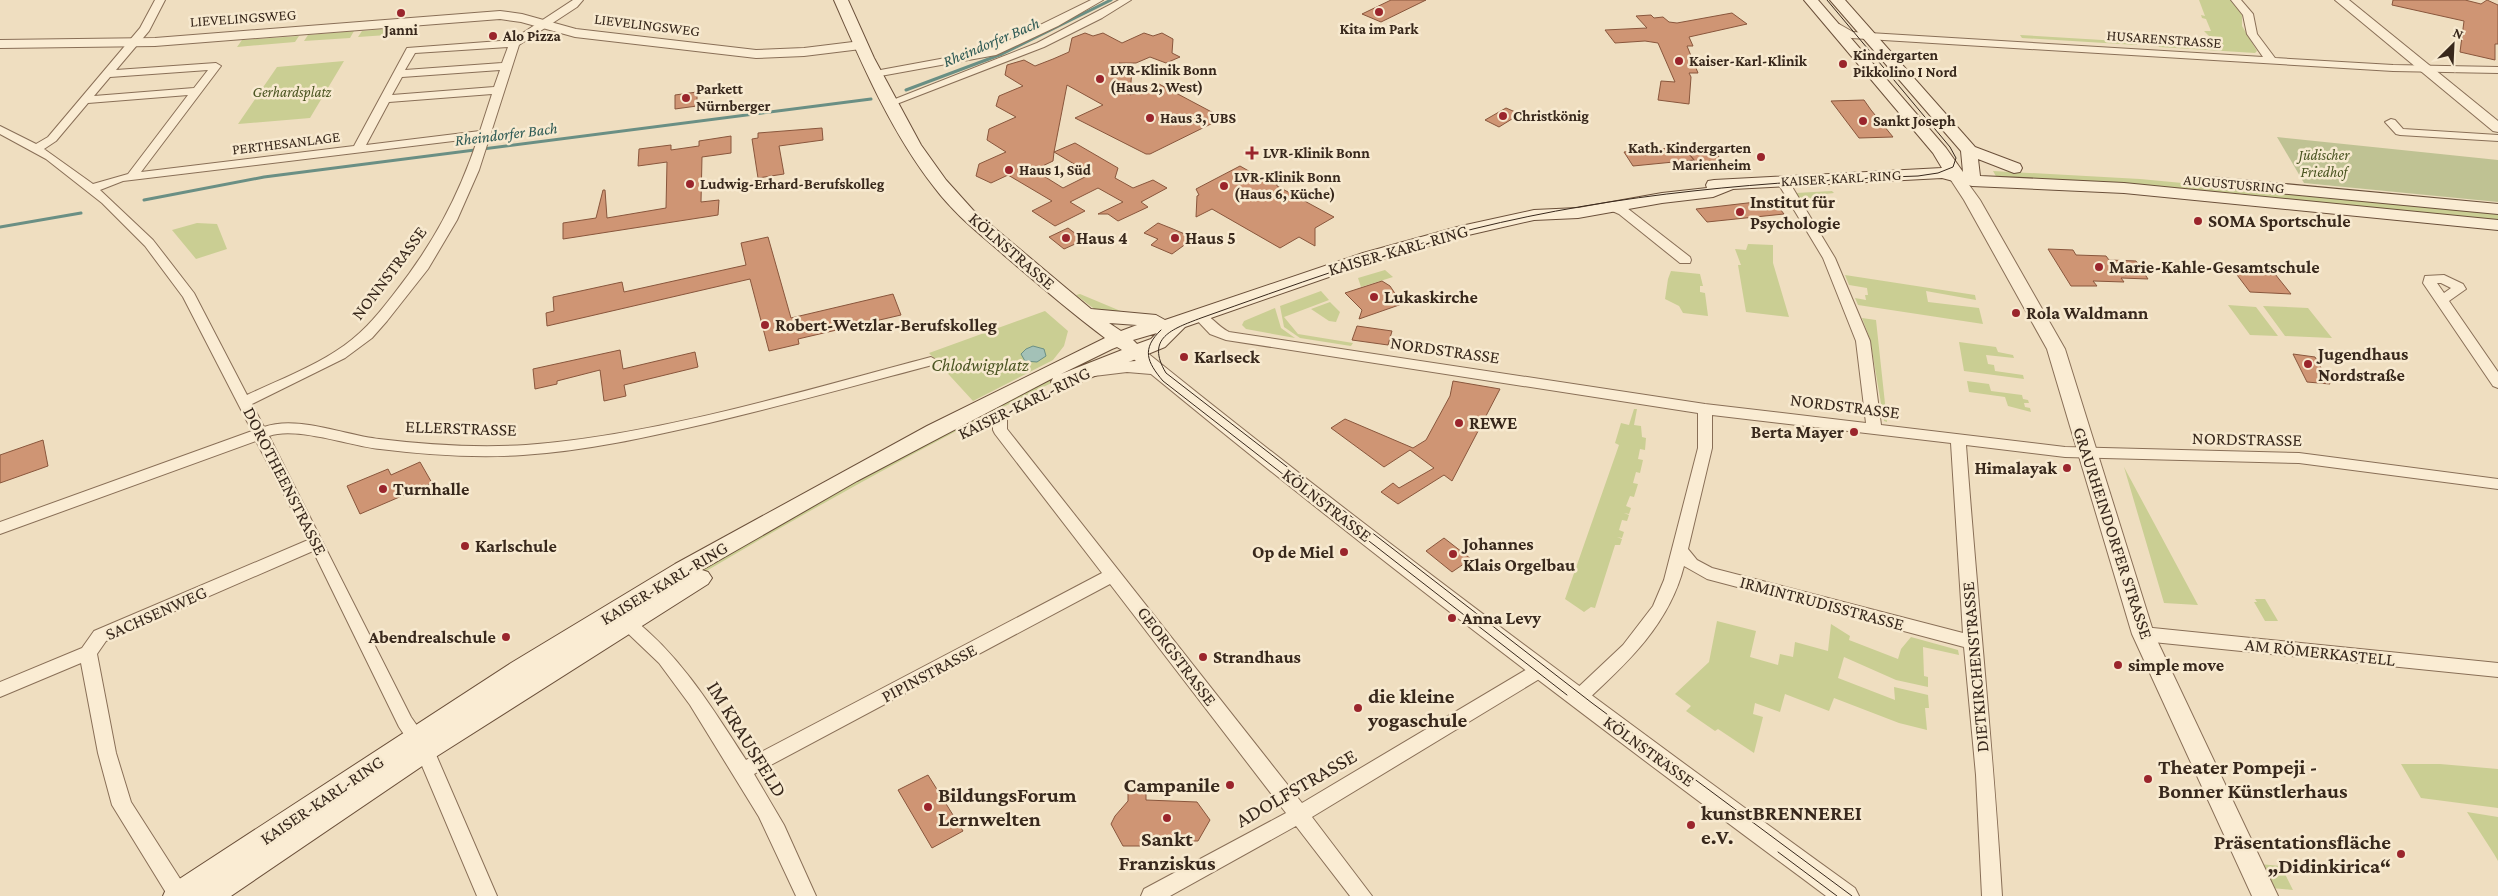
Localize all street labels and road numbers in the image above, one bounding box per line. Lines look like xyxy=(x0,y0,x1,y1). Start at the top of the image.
street label: LIEVELINGSWEG xyxy=(189,6,297,30)
street label: LIEVELINGSWEG xyxy=(593,11,701,39)
street label: HUSARENSTRASSE xyxy=(2106,27,2222,51)
street label: PERTHESANLAGE xyxy=(231,128,341,158)
street label: KAISER-KARL-RING xyxy=(1780,167,1902,189)
street label: AUGUSTUSRING xyxy=(2183,172,2285,196)
street label: KÖLNSTRASSE xyxy=(965,208,1059,294)
street label: KAISER-KARL-RING xyxy=(1326,220,1470,280)
street label: NONNSTRASSE xyxy=(347,222,431,324)
street label: NORDSTRASSE xyxy=(1389,332,1501,368)
street label: KAISER-KARL-RING xyxy=(955,362,1093,444)
street label: NORDSTRASSE xyxy=(1789,389,1901,423)
street label: DOROTHEENSTRASSE xyxy=(239,404,331,558)
street label: ELLERSTRASSE xyxy=(405,416,517,440)
street label: GRAURHEINDORFER STRASSE xyxy=(2069,424,2157,642)
street label: NORDSTRASSE xyxy=(2192,428,2302,450)
street label: KÖLNSTRASSE xyxy=(1279,464,1376,546)
street label: KAISER-KARL-RING xyxy=(597,537,731,629)
street label: IRMINTRUDISSTRASSE xyxy=(1738,571,1906,635)
street label: DIETKIRCHENSTRASSE xyxy=(1958,581,1992,753)
street label: SACHSENWEG xyxy=(102,582,210,644)
street label: GEORGSTRASSE xyxy=(1133,603,1221,710)
street label: AM RÖMERKASTELL xyxy=(2244,634,2396,670)
street label: PIPINSTRASSE xyxy=(878,639,980,707)
street label: IM KRAUSFELD xyxy=(702,677,792,801)
street label: KÖLNSTRASSE xyxy=(1600,711,1698,791)
street label: ADOLFSTRASSE xyxy=(1231,744,1361,832)
street label: KAISER-KARL-RING xyxy=(256,751,388,849)

